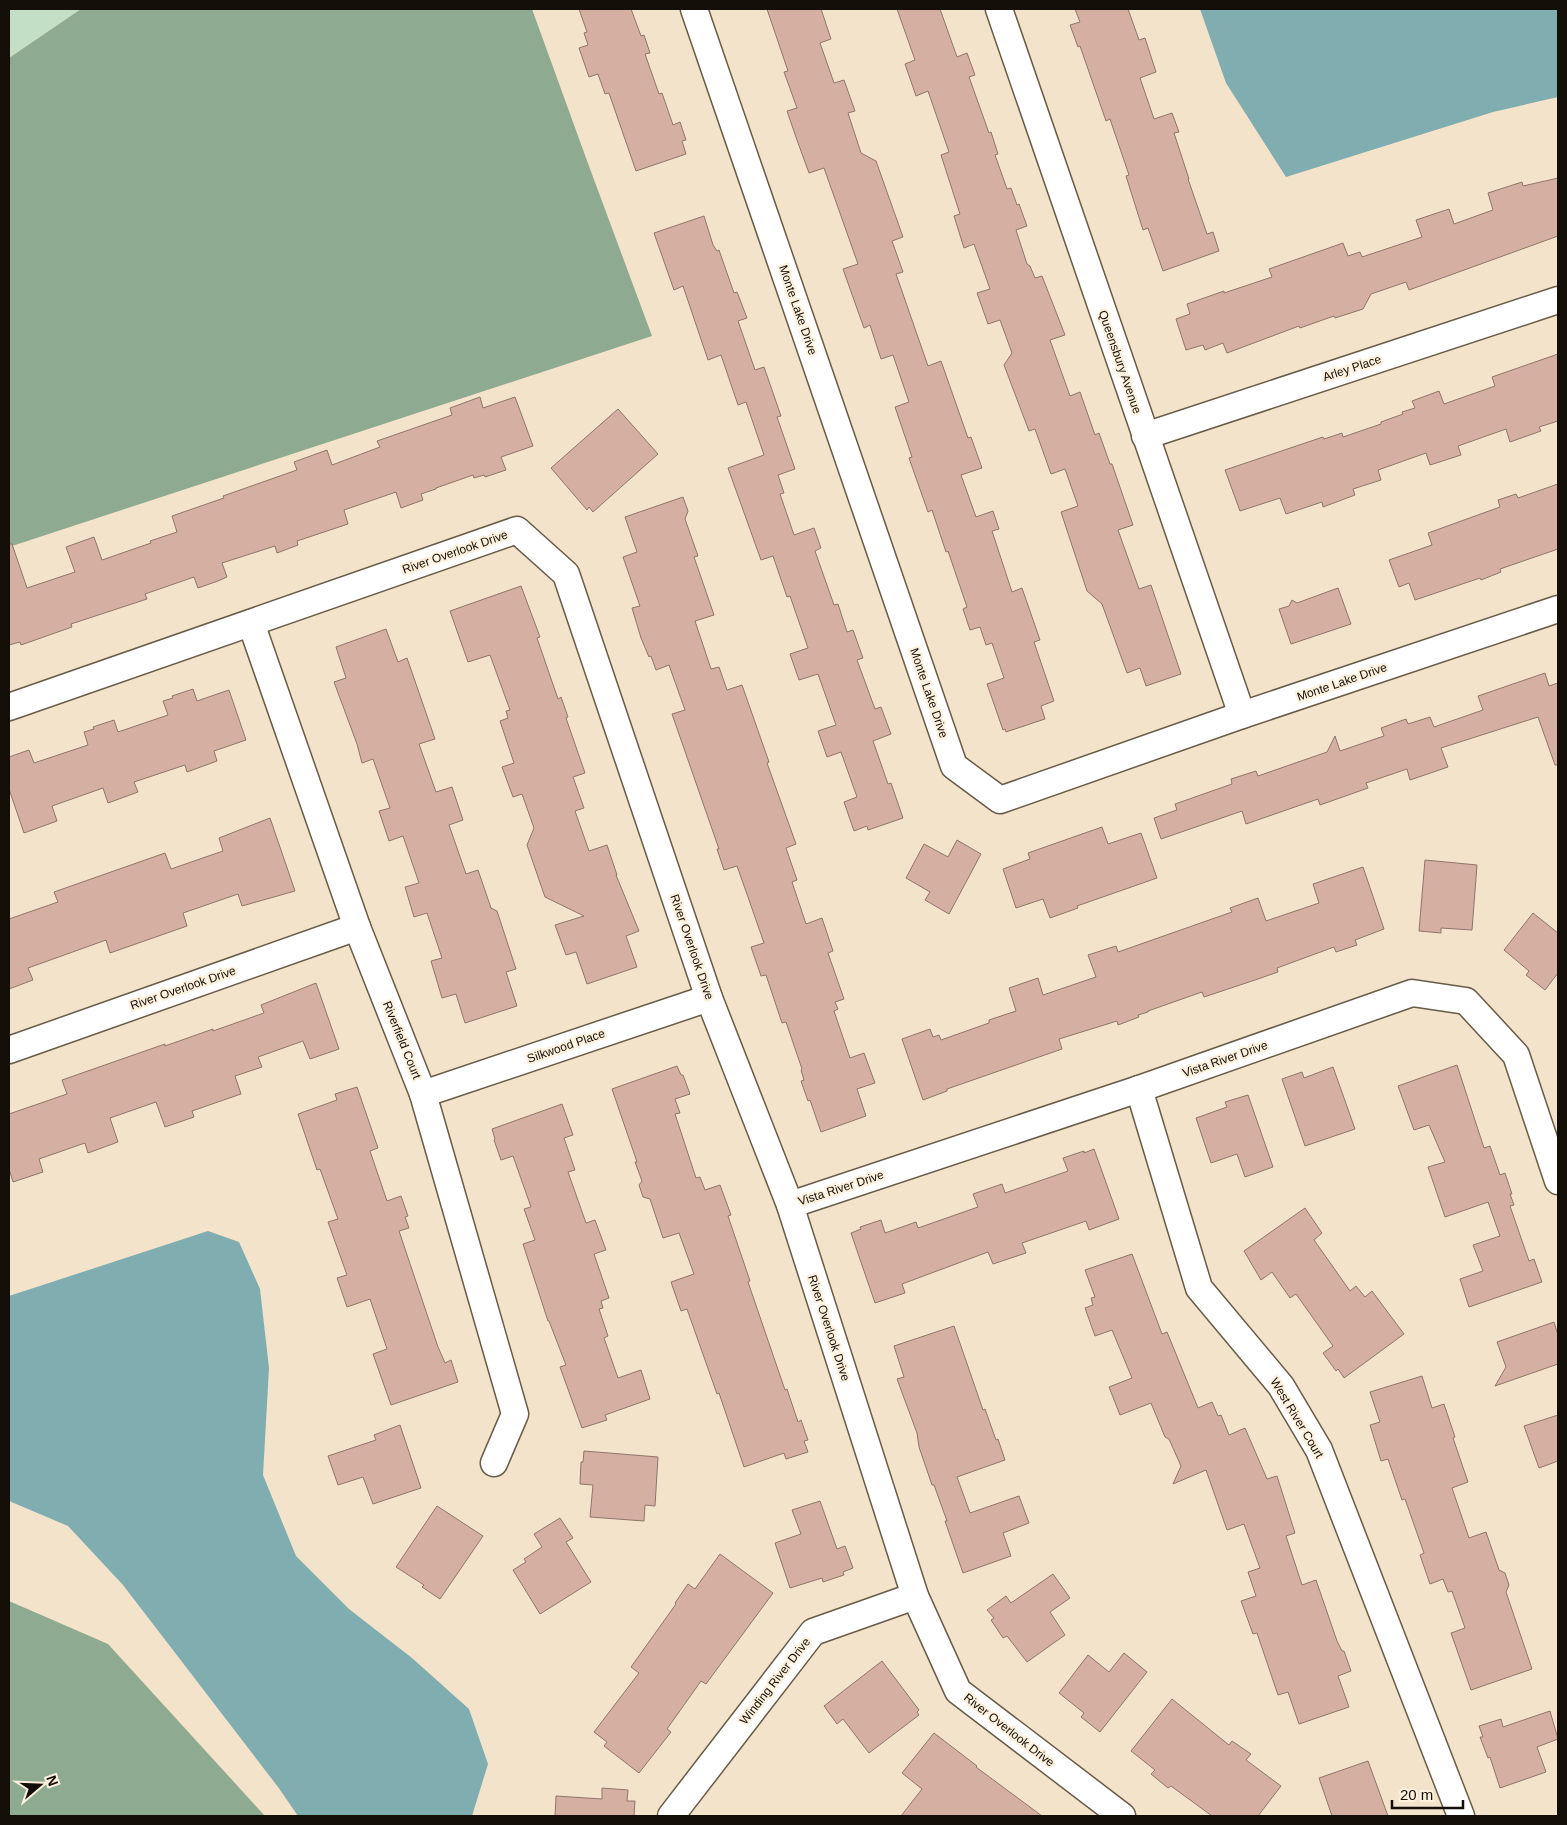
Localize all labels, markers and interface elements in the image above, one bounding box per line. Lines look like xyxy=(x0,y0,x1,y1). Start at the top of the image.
street label: Monte Lake Drive xyxy=(776,263,820,357)
street label: Queensbury Avenue xyxy=(1096,308,1144,416)
street label: Arley Place xyxy=(1321,352,1383,384)
street label: River Overlook Drive xyxy=(400,527,510,577)
street label: Monte Lake Drive xyxy=(907,646,951,740)
street label: Monte Lake Drive xyxy=(1295,660,1389,704)
street label: River Overlook Drive xyxy=(667,892,717,1002)
street label: River Overlook Drive xyxy=(128,963,238,1013)
street label: Riverfield Court xyxy=(380,999,424,1082)
street label: Silkwood Place xyxy=(525,1026,607,1066)
street label: Vista River Drive xyxy=(1181,1038,1270,1080)
street label: Vista River Drive xyxy=(796,1167,886,1208)
street label: River Overlook Drive xyxy=(805,1273,853,1383)
street label: West River Court xyxy=(1268,1375,1327,1461)
street label: Winding River Drive xyxy=(737,1635,813,1727)
street label: River Overlook Drive xyxy=(961,1690,1057,1770)
north arrow xyxy=(15,1760,65,1810)
text: N xyxy=(43,1773,62,1788)
scale bar xyxy=(1392,1778,1463,1810)
text: 20 m xyxy=(1400,1786,1433,1803)

